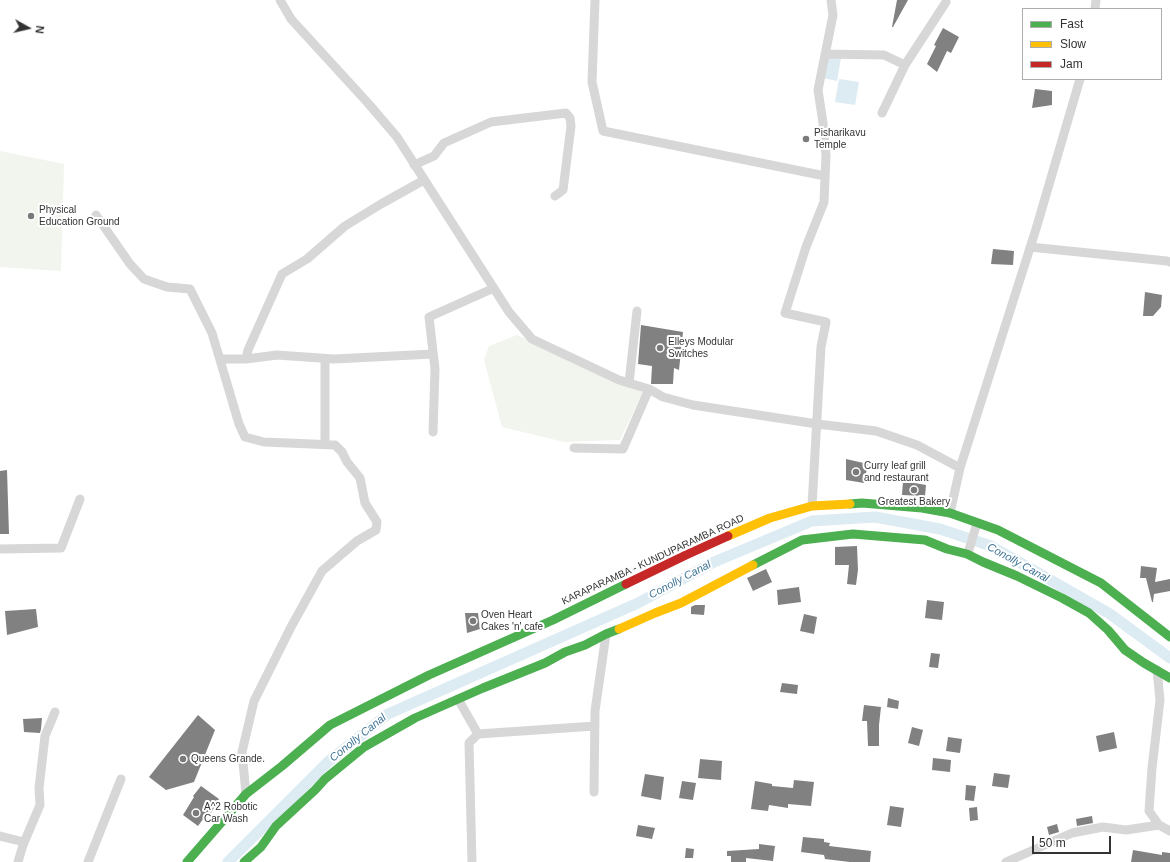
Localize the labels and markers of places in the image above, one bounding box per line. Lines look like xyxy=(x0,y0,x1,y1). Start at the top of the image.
place label: Pisharikavu Temple xyxy=(814,127,866,150)
marker: Pisharikavu Temple xyxy=(801,134,811,144)
place label: Physical Education Ground xyxy=(39,204,120,228)
marker: Physical Education Ground xyxy=(26,211,36,221)
place label: Elleys Modular Switches xyxy=(668,336,734,360)
marker: Elleys Modular Switches xyxy=(655,343,665,353)
place label: Curry leaf grill and restaurant xyxy=(864,460,928,484)
marker: Curry leaf grill and restaurant xyxy=(851,467,861,477)
marker: Greatest Bakery xyxy=(909,485,919,495)
place label: Greatest Bakery xyxy=(878,496,950,508)
place label: Oven Heart Cakes 'n' cafe xyxy=(481,609,543,632)
marker: Oven Heart Cakes 'n' cafe xyxy=(468,616,478,626)
place label: Queens Grande. xyxy=(191,753,265,765)
marker: Queens Grande. xyxy=(178,754,188,764)
place label: A^2 Robotic Car Wash xyxy=(204,801,258,824)
marker: A^2 Robotic Car Wash xyxy=(191,808,201,818)

